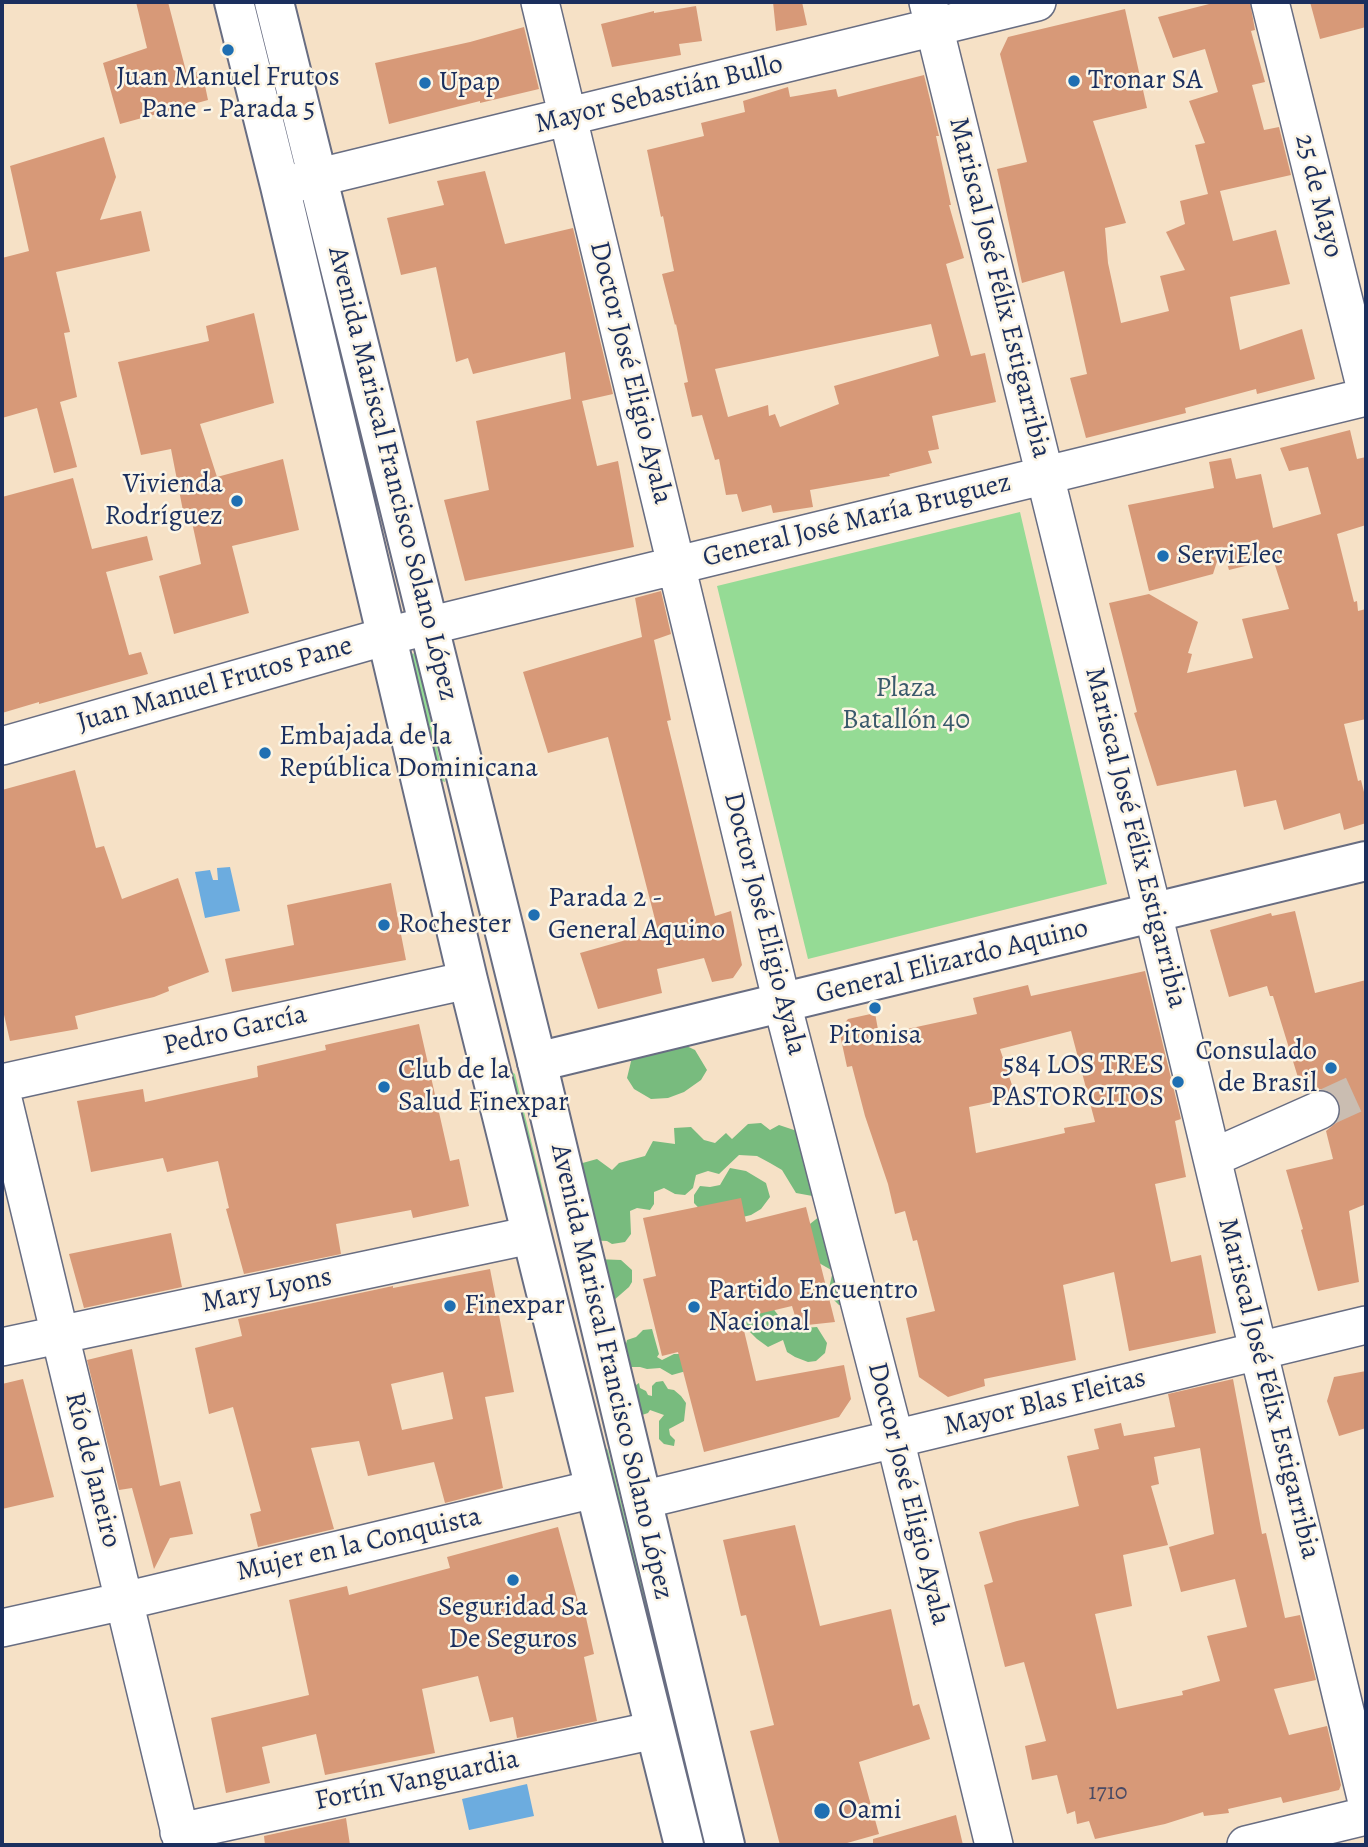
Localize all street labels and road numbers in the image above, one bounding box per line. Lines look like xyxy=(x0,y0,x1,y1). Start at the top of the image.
street label: Mayor Sebastián Bullo xyxy=(532,48,786,142)
street label: Mariscal José Félix Estigarribia xyxy=(940,114,1058,462)
street label: 25 de Mayo xyxy=(1286,131,1350,261)
street label: Doctor José Eligio Ayala xyxy=(581,238,679,508)
street label: Avenida Mariscal Francisco Solano López xyxy=(319,244,465,704)
street label: General José María Bruguez xyxy=(699,466,1015,576)
street label: Juan Manuel Frutos Pane xyxy=(74,630,356,740)
street label: Mariscal José Félix Estigarribia xyxy=(1076,664,1194,1012)
street label: Doctor José Eligio Ayala xyxy=(715,789,813,1059)
street label: General Elizardo Aquino xyxy=(812,912,1092,1012)
street label: Pedro García xyxy=(160,998,310,1064)
street label: Avenida Mariscal Francisco Solano López xyxy=(542,1141,680,1603)
street label: Mariscal José Félix Estigarribia xyxy=(1209,1215,1327,1563)
street label: Mary Lyons xyxy=(199,1261,335,1321)
street label: Doctor José Eligio Ayala xyxy=(859,1359,957,1629)
street label: Mayor Blas Fleitas xyxy=(941,1362,1149,1444)
street label: Río de Janeiro xyxy=(56,1389,128,1551)
street label: Mujer en la Conquista xyxy=(233,1500,485,1590)
street label: Fortín Vanguardia xyxy=(312,1743,522,1819)

